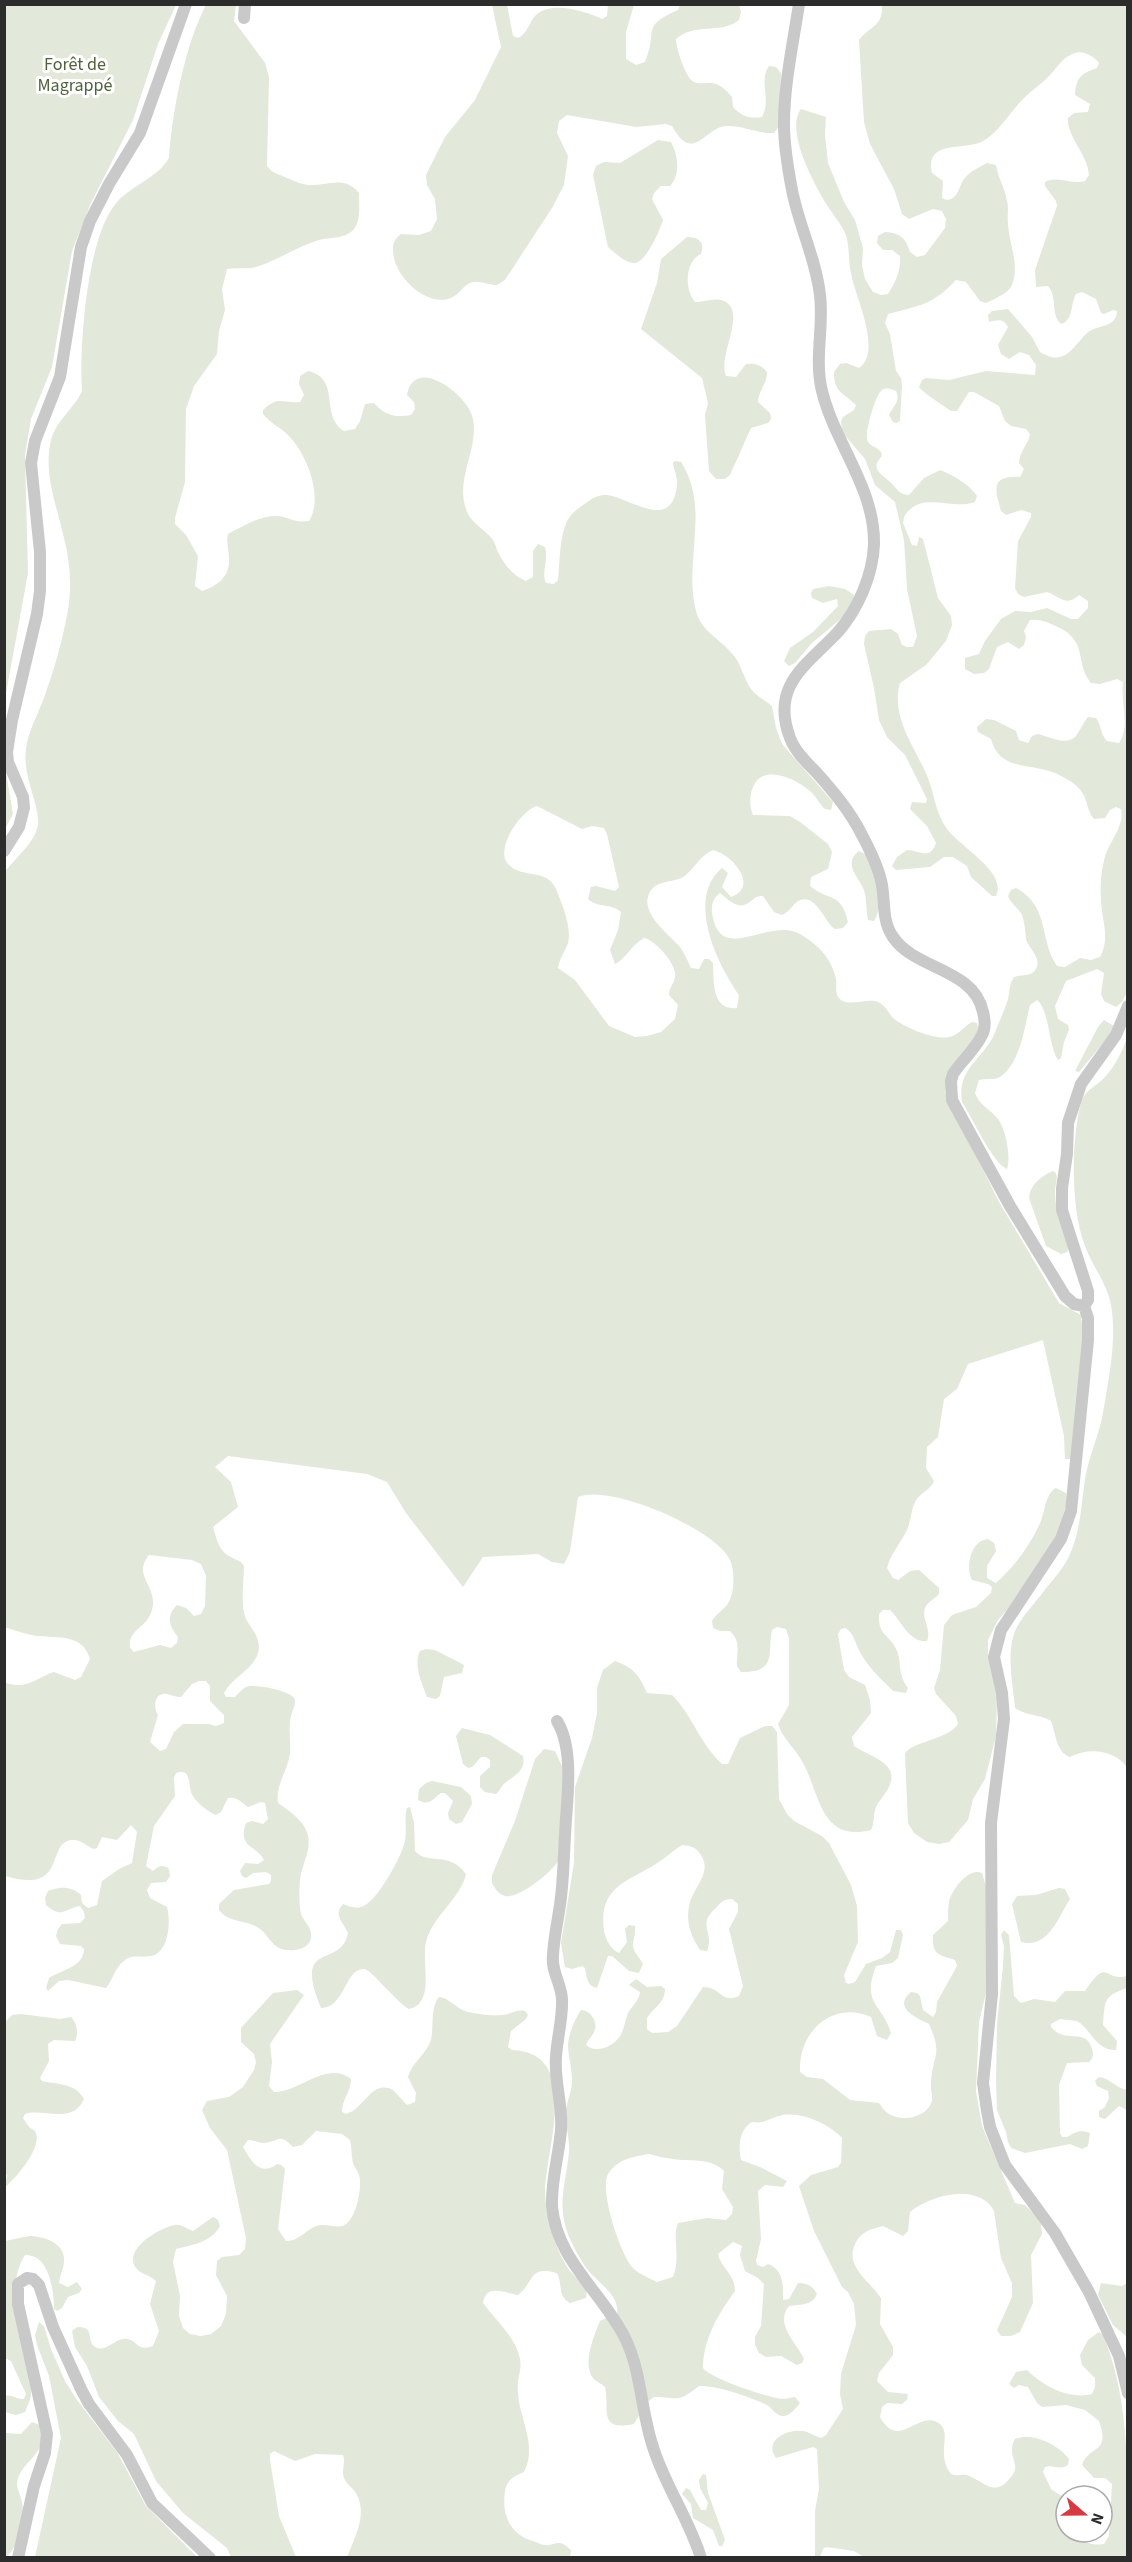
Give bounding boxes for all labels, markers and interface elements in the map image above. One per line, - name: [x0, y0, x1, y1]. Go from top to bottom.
- park label: Forêt de Magrappé: [37, 52, 113, 98]
- north arrow: [1054, 2484, 1114, 2544]
- text: N: [1085, 2510, 1109, 2528]

